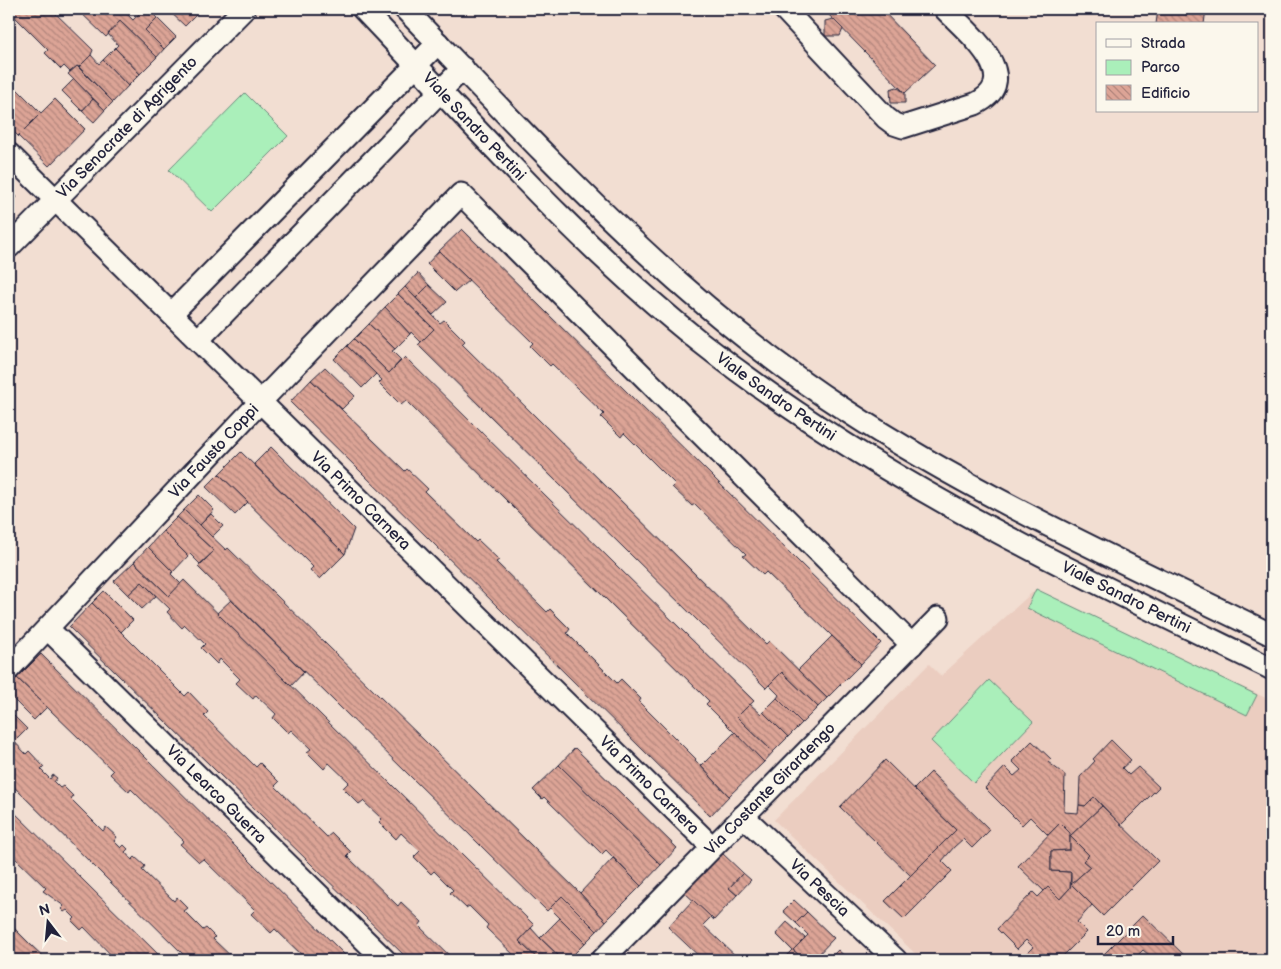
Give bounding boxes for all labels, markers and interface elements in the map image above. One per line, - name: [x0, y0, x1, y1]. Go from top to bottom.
- legend: [1096, 22, 1258, 112]
- text: Strada: [1141, 34, 1185, 53]
- street label: Via Senocrate di Agrigento: [53, 52, 201, 202]
- text: Parco: [1141, 58, 1180, 77]
- street label: Viale Sandro Pertini: [419, 69, 530, 185]
- text: Edificio: [1141, 84, 1190, 103]
- street label: Viale Sandro Pertini: [712, 348, 840, 445]
- street label: Via Fausto Coppi: [165, 400, 263, 502]
- street label: Via Primo Carnera: [307, 447, 415, 554]
- street label: Viale Sandro Pertini: [1058, 557, 1194, 637]
- street label: Via Costante Girardengo: [701, 719, 839, 859]
- street label: Via Primo Carnera: [595, 732, 703, 838]
- street label: Via Learco Guerra: [162, 741, 270, 848]
- street label: Via Pescia: [786, 855, 853, 921]
- north arrow: [22, 896, 72, 946]
- text: N: [37, 900, 52, 920]
- scale bar: [1098, 914, 1174, 946]
- text: 20 m: [1106, 922, 1140, 941]

